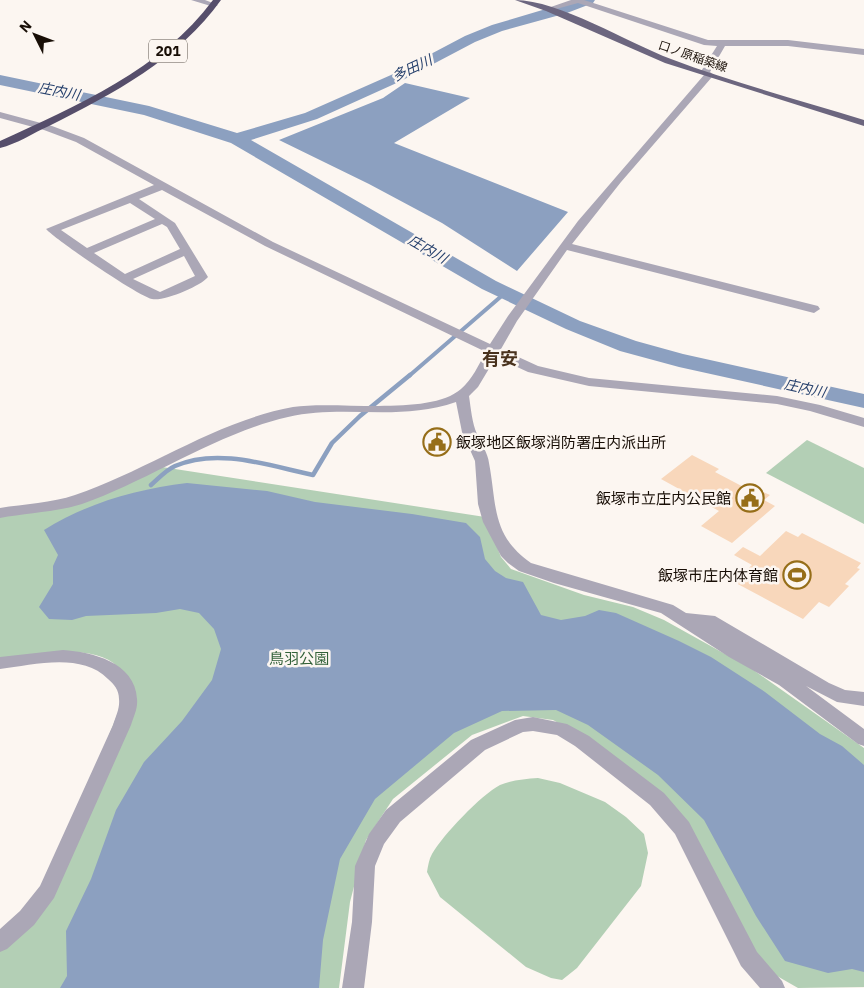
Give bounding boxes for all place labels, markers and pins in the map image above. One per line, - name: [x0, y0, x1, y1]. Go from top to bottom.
- public building icon: 飯塚地区飯塚消防署庄内派出所: [422, 427, 452, 457]
- place label: 飯塚地区飯塚消防署庄内派出所: [456, 433, 666, 452]
- public building icon: 飯塚市立庄内公民館: [735, 483, 765, 513]
- place label: 飯塚市立庄内公民館: [596, 489, 731, 508]
- sports icon: 飯塚市庄内体育館: [782, 560, 812, 590]
- place label: 飯塚市庄内体育館: [658, 566, 778, 585]

